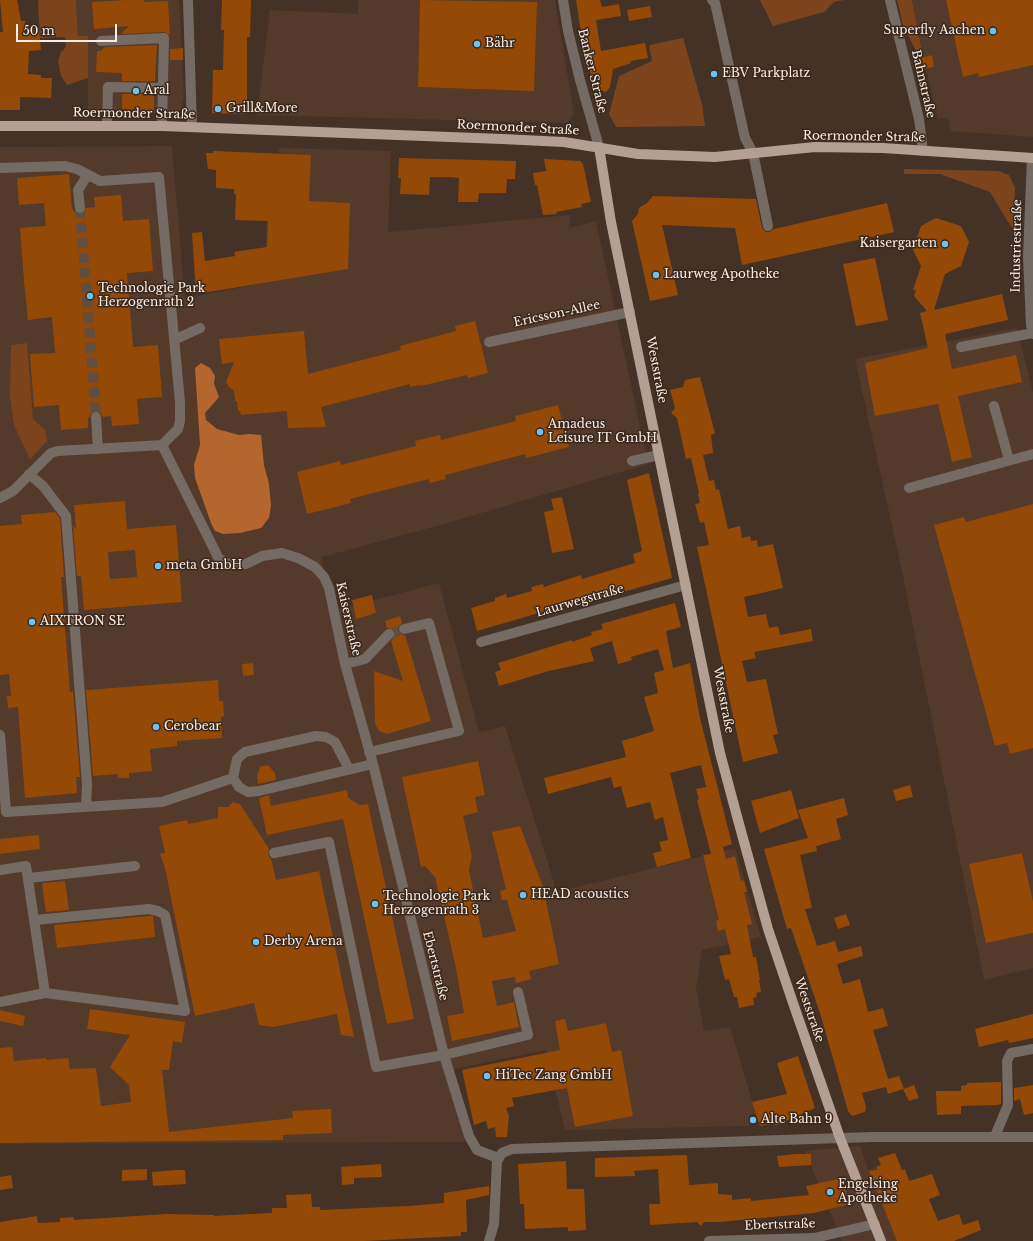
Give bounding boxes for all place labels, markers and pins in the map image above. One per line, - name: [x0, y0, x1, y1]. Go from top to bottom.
- place label: Superfly Aachen: [884, 24, 985, 38]
- marker: Superfly Aachen: [988, 26, 998, 36]
- place label: Bähr: [485, 37, 515, 51]
- marker: Bähr: [472, 39, 482, 49]
- place label: EBV Parkplatz: [722, 67, 810, 81]
- marker: EBV Parkplatz: [709, 69, 719, 79]
- place label: Aral: [144, 84, 170, 98]
- marker: Aral: [131, 86, 141, 96]
- place label: Grill&More: [226, 102, 298, 116]
- marker: Grill&More: [213, 104, 223, 114]
- place label: Kaisergarten: [860, 237, 937, 251]
- marker: Kaisergarten: [940, 239, 950, 249]
- place label: Laurweg Apotheke: [664, 268, 779, 282]
- marker: Laurweg Apotheke: [651, 270, 661, 280]
- place label: Technologie Park Herzogenrath 2: [98, 282, 205, 310]
- marker: Technologie Park Herzogenrath 2: [85, 291, 95, 301]
- place label: Amadeus Leisure IT GmbH: [548, 418, 657, 446]
- marker: Amadeus Leisure IT GmbH: [535, 427, 545, 437]
- place label: meta GmbH: [166, 559, 242, 573]
- marker: meta GmbH: [153, 561, 163, 571]
- place label: AIXTRON SE: [40, 615, 125, 629]
- marker: AIXTRON SE: [27, 617, 37, 627]
- place label: Cerobear: [164, 720, 221, 734]
- marker: Cerobear: [151, 722, 161, 732]
- place label: HEAD acoustics: [531, 888, 629, 902]
- place label: Technologie Park Herzogenrath 3: [383, 890, 490, 918]
- marker: HEAD acoustics: [518, 890, 528, 900]
- marker: Technologie Park Herzogenrath 3: [370, 899, 380, 909]
- place label: Derby Arena: [264, 935, 343, 949]
- marker: Derby Arena: [251, 937, 261, 947]
- place label: HiTec Zang GmbH: [495, 1069, 612, 1083]
- marker: HiTec Zang GmbH: [482, 1071, 492, 1081]
- place label: Alte Bahn 9: [761, 1113, 833, 1127]
- marker: Alte Bahn 9: [748, 1115, 758, 1125]
- place label: Engelsing Apotheke: [838, 1178, 898, 1206]
- marker: Engelsing Apotheke: [825, 1187, 835, 1197]

